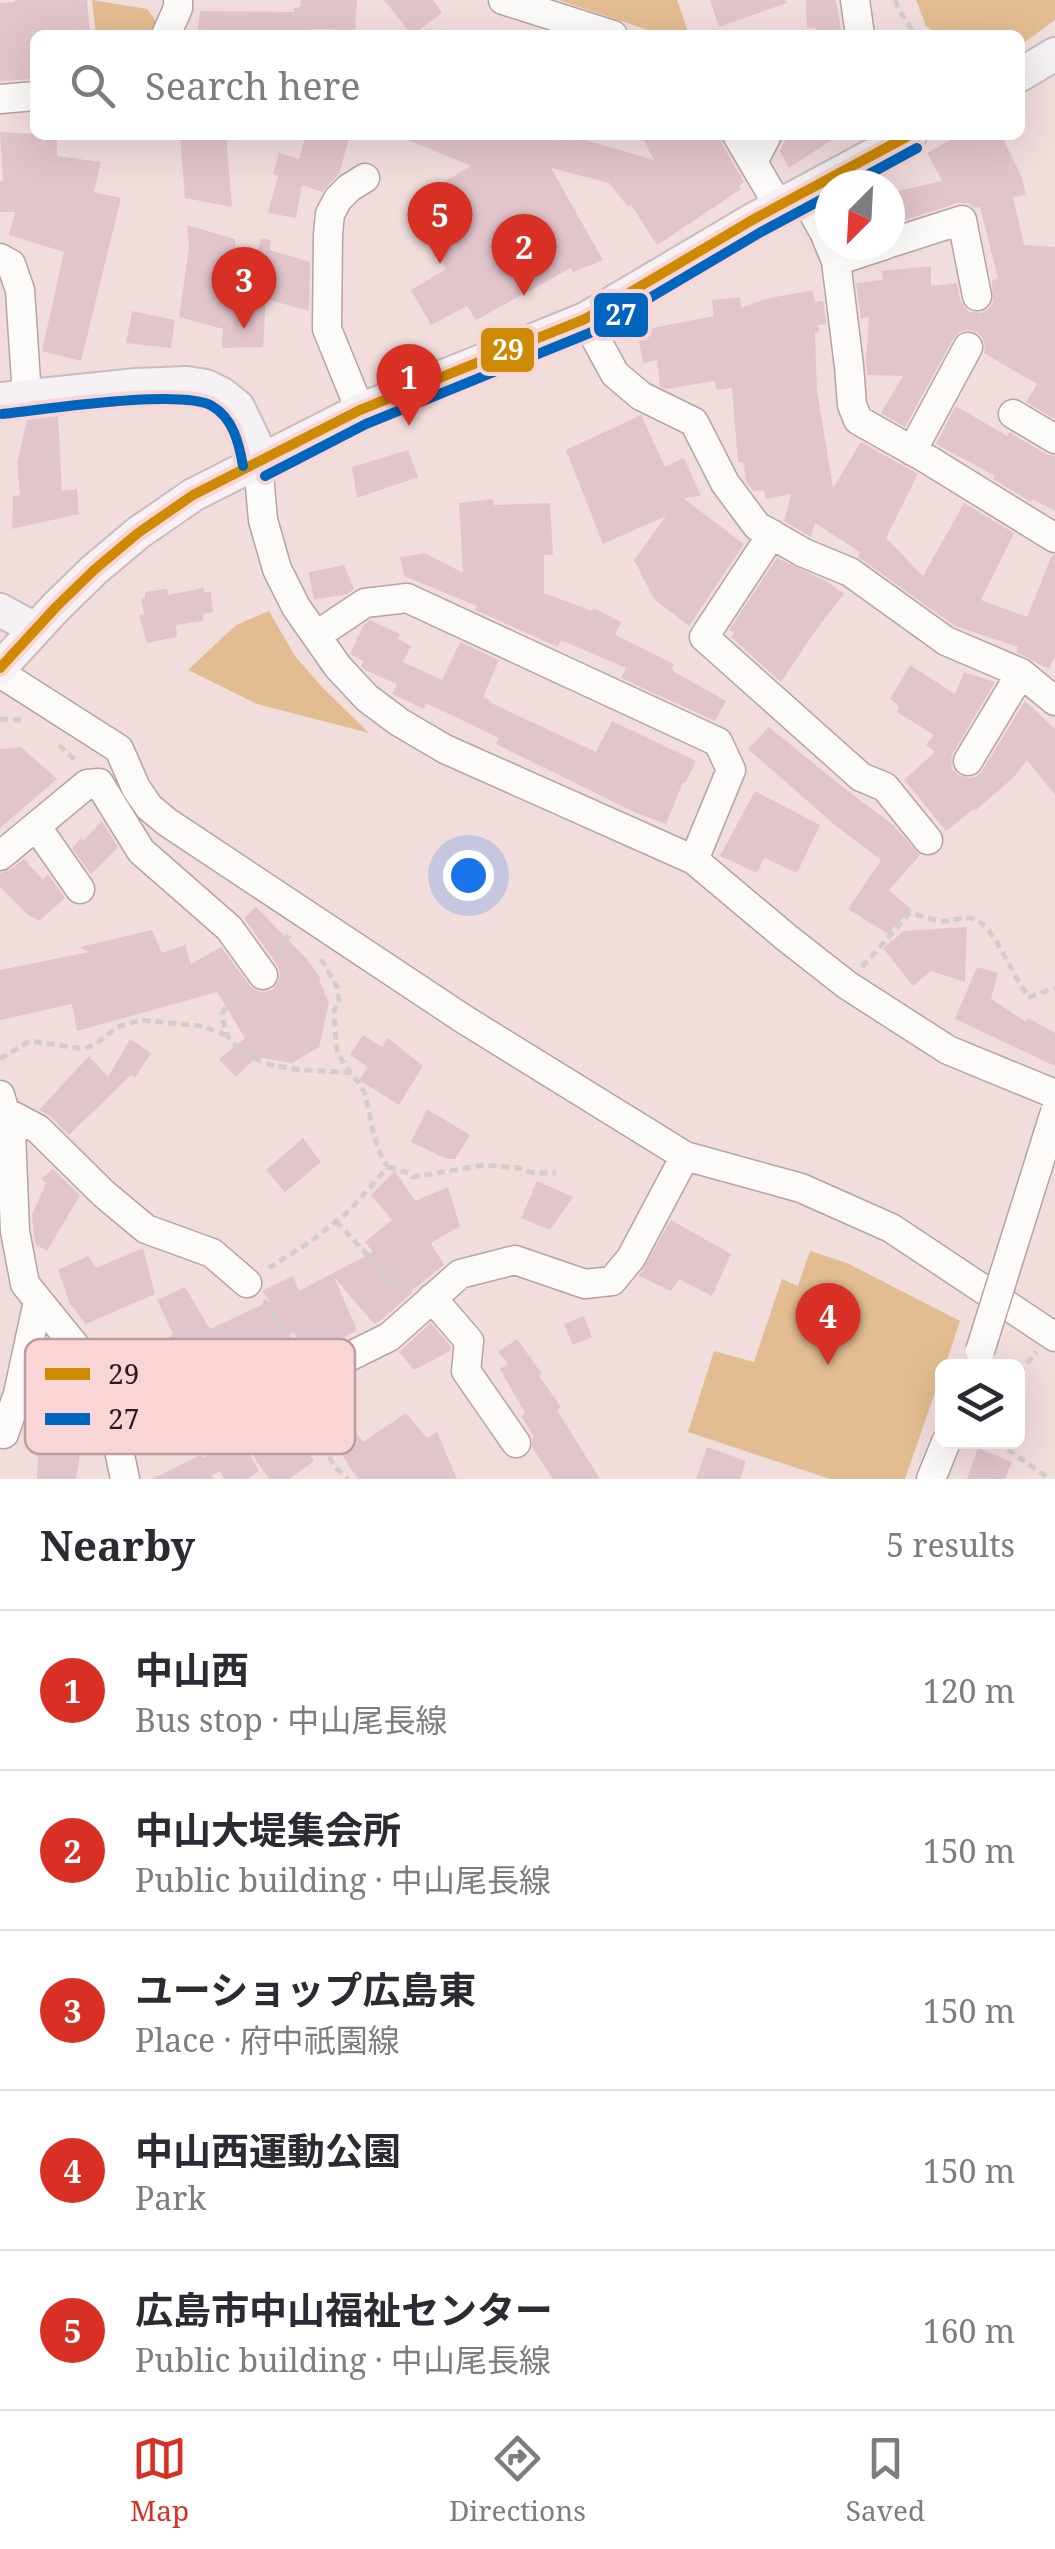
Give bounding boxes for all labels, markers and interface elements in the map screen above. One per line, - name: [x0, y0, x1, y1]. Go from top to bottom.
- search box: [30, 30, 1025, 140]
- icon: search: [65, 58, 120, 113]
- text: Search here: [145, 59, 361, 111]
- north arrow: [815, 170, 905, 260]
- pin: 5: [408, 182, 472, 264]
- pin: 2: [492, 214, 556, 296]
- pin: 3: [212, 246, 276, 329]
- line badge: 27: [592, 291, 650, 339]
- text: 27: [605, 295, 637, 333]
- line badge: 29: [479, 326, 536, 374]
- text: 29: [492, 330, 524, 368]
- pin: 1: [376, 344, 442, 426]
- your location: [443, 850, 494, 901]
- pin: 4: [796, 1282, 860, 1365]
- legend: [25, 1339, 355, 1454]
- text: 29: [108, 1354, 139, 1392]
- map controls: [935, 1359, 1025, 1449]
- button: layers: [935, 1359, 1025, 1449]
- text: 27: [108, 1399, 139, 1437]
- text: Nearby: [40, 1516, 195, 1573]
- text: 5 results: [886, 1523, 1015, 1566]
- text: 中山西: [135, 1643, 249, 1695]
- text: 1: [63, 1669, 82, 1712]
- text: 120 m: [923, 1669, 1015, 1712]
- text: Bus stop · 中山尾長線: [135, 1698, 447, 1741]
- text: 中山大堤集会所: [135, 1803, 401, 1855]
- text: 2: [63, 1829, 82, 1872]
- text: 150 m: [923, 1829, 1015, 1872]
- text: Public building · 中山尾長線: [135, 1858, 551, 1901]
- text: ユーショップ広島東: [135, 1963, 476, 2015]
- text: 3: [63, 1989, 82, 2032]
- text: 150 m: [923, 1989, 1015, 2032]
- text: Place · 府中祇園線: [135, 2018, 400, 2061]
- text: 中山西運動公園: [135, 2124, 401, 2176]
- text: 4: [63, 2149, 82, 2192]
- text: 150 m: [923, 2149, 1015, 2192]
- text: Park: [135, 2176, 206, 2219]
- text: 広島市中山福祉センター: [135, 2283, 553, 2335]
- text: 5: [63, 2309, 82, 2352]
- text: 160 m: [923, 2309, 1015, 2352]
- text: Public building · 中山尾長線: [135, 2338, 551, 2381]
- tab: Map: [130, 2431, 189, 2529]
- tab: Directions: [449, 2431, 586, 2529]
- tab: Saved: [846, 2431, 925, 2529]

